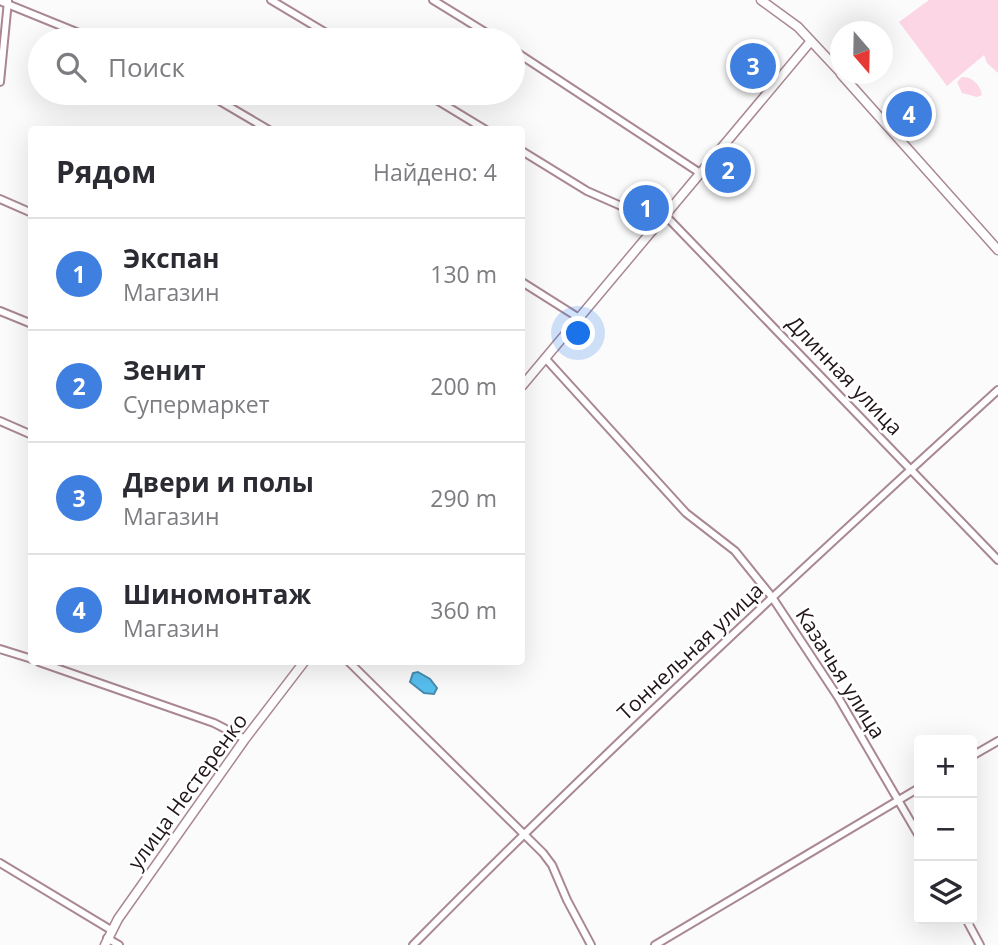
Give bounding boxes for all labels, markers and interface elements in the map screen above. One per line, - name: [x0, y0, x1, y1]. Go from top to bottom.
- north arrow: [830, 21, 893, 84]
- search box: [28, 28, 525, 105]
- pin: 3: [730, 40, 776, 92]
- icon: search: [52, 48, 90, 86]
- text: Поиск: [108, 49, 185, 85]
- pin: 4: [886, 88, 932, 140]
- pin: 2: [705, 144, 751, 196]
- text: Рядом: [56, 151, 156, 192]
- text: Найдено: 4: [373, 156, 497, 188]
- pin: 1: [623, 182, 669, 234]
- text: Экспан: [123, 240, 220, 276]
- text: 1: [72, 258, 86, 290]
- text: 130 m: [430, 258, 497, 290]
- text: Магазин: [123, 276, 219, 308]
- street label: Длинная улица: [781, 309, 909, 441]
- your location: [561, 316, 595, 350]
- text: Зенит: [123, 352, 206, 388]
- text: 2: [72, 370, 86, 402]
- text: 200 m: [430, 370, 497, 402]
- text: Супермаркет: [123, 388, 270, 420]
- text: Двери и полы: [123, 464, 314, 500]
- text: 3: [72, 482, 86, 514]
- text: 290 m: [430, 482, 497, 514]
- text: Магазин: [123, 500, 219, 532]
- text: Шиномонтаж: [123, 576, 311, 612]
- street label: Тоннельная улица: [611, 576, 769, 726]
- text: 4: [72, 594, 86, 626]
- text: 360 m: [430, 594, 497, 626]
- street label: Казачья улица: [790, 602, 892, 744]
- text: Магазин: [123, 612, 219, 644]
- street label: улица Нестеренко: [121, 707, 253, 875]
- map controls: [914, 735, 977, 924]
- button: +: [914, 735, 977, 798]
- button: −: [914, 798, 977, 861]
- button: layers: [914, 861, 977, 924]

